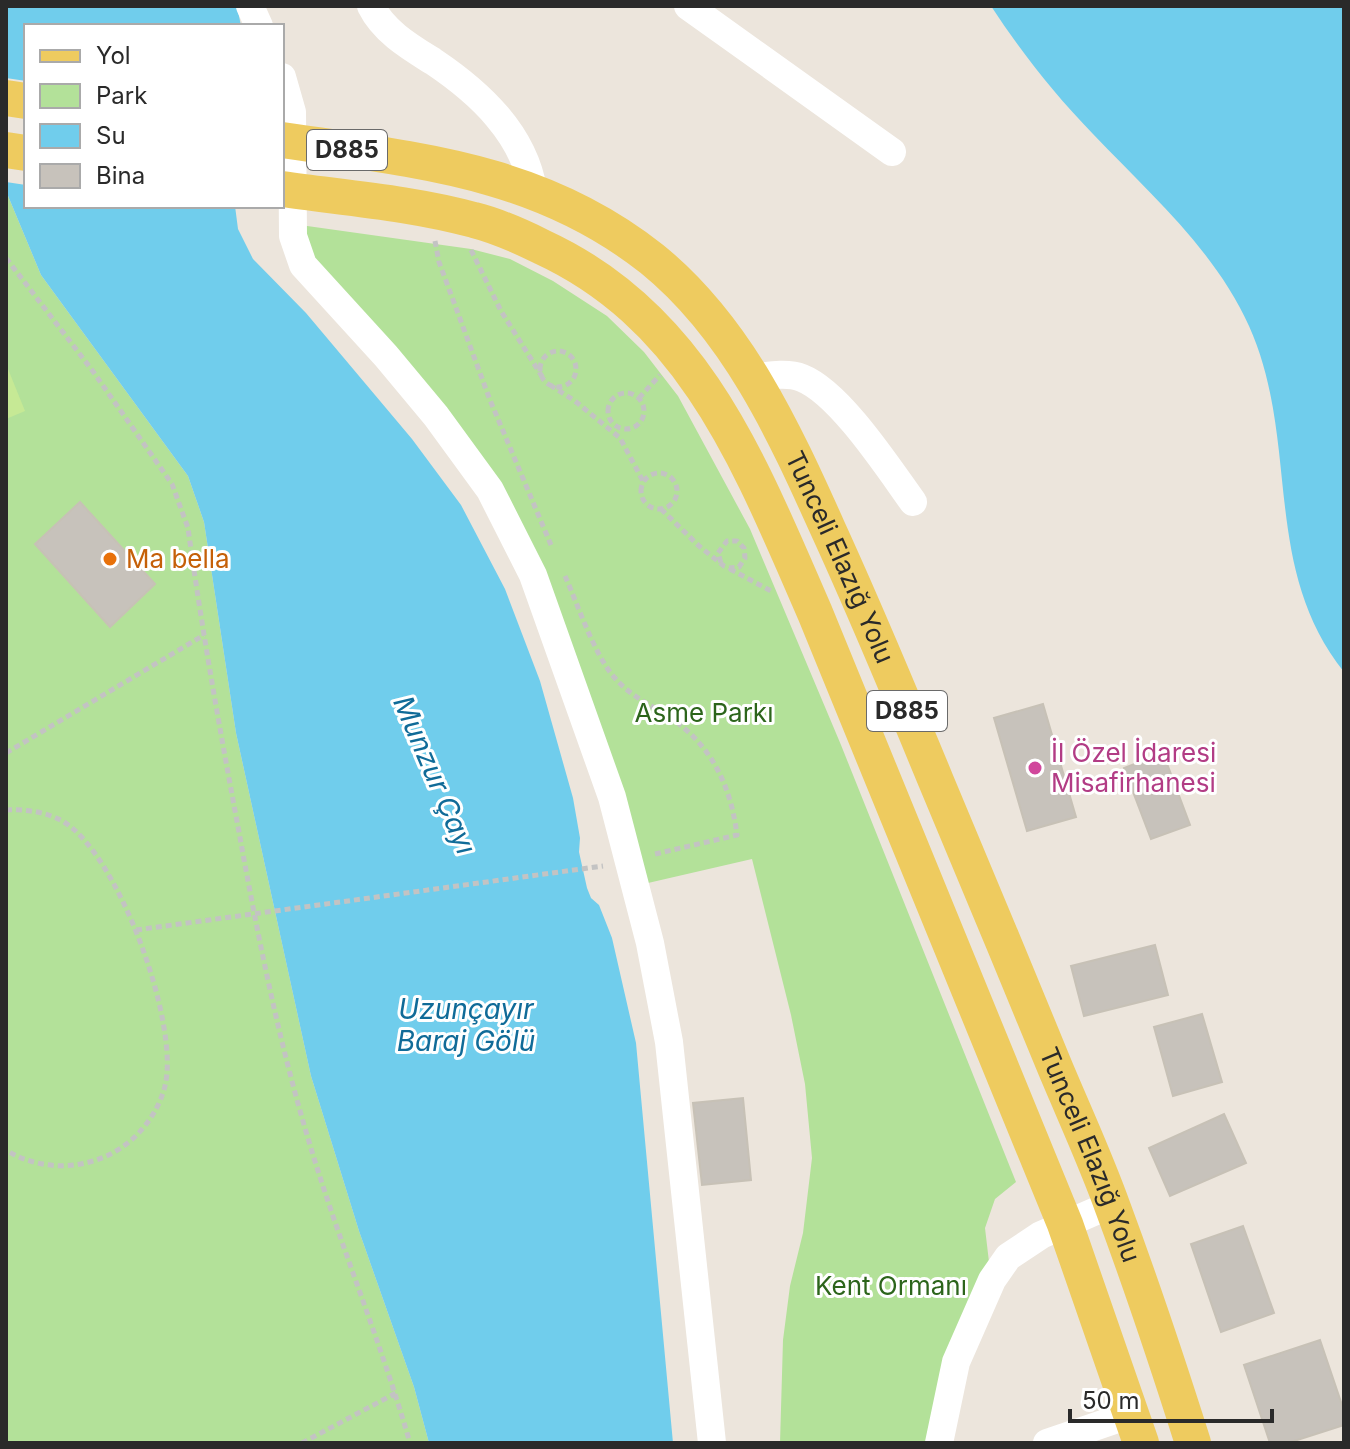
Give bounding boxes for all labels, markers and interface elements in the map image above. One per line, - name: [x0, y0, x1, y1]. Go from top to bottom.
- legend: [24, 24, 284, 208]
- text: Yol: [96, 41, 131, 70]
- text: Park: [96, 81, 147, 110]
- text: Su: [96, 121, 126, 150]
- road number: D885: [307, 130, 387, 170]
- text: Bina: [96, 161, 145, 190]
- street label: Tunceli Elazığ Yolu: [779, 446, 901, 668]
- place label: Ma bella: [126, 543, 230, 574]
- marker: Ma bella: [101, 550, 119, 568]
- water label: Munzur Çayı: [386, 691, 484, 859]
- road number: D885: [867, 691, 947, 731]
- park label: Asme Parkı: [635, 697, 773, 728]
- place label: İl Özel İdaresi Misafirhanesi: [1051, 737, 1216, 798]
- marker: İl Özel İdaresi Misafirhanesi: [1026, 759, 1044, 777]
- water label: Uzunçayır Baraj Gölü: [397, 992, 535, 1058]
- street label: Tunceli Elazığ Yolu: [1033, 1043, 1147, 1266]
- park label: Kent Ormanı: [815, 1270, 967, 1301]
- scale bar: [1070, 1373, 1272, 1423]
- text: 50 m: [1082, 1386, 1140, 1415]

